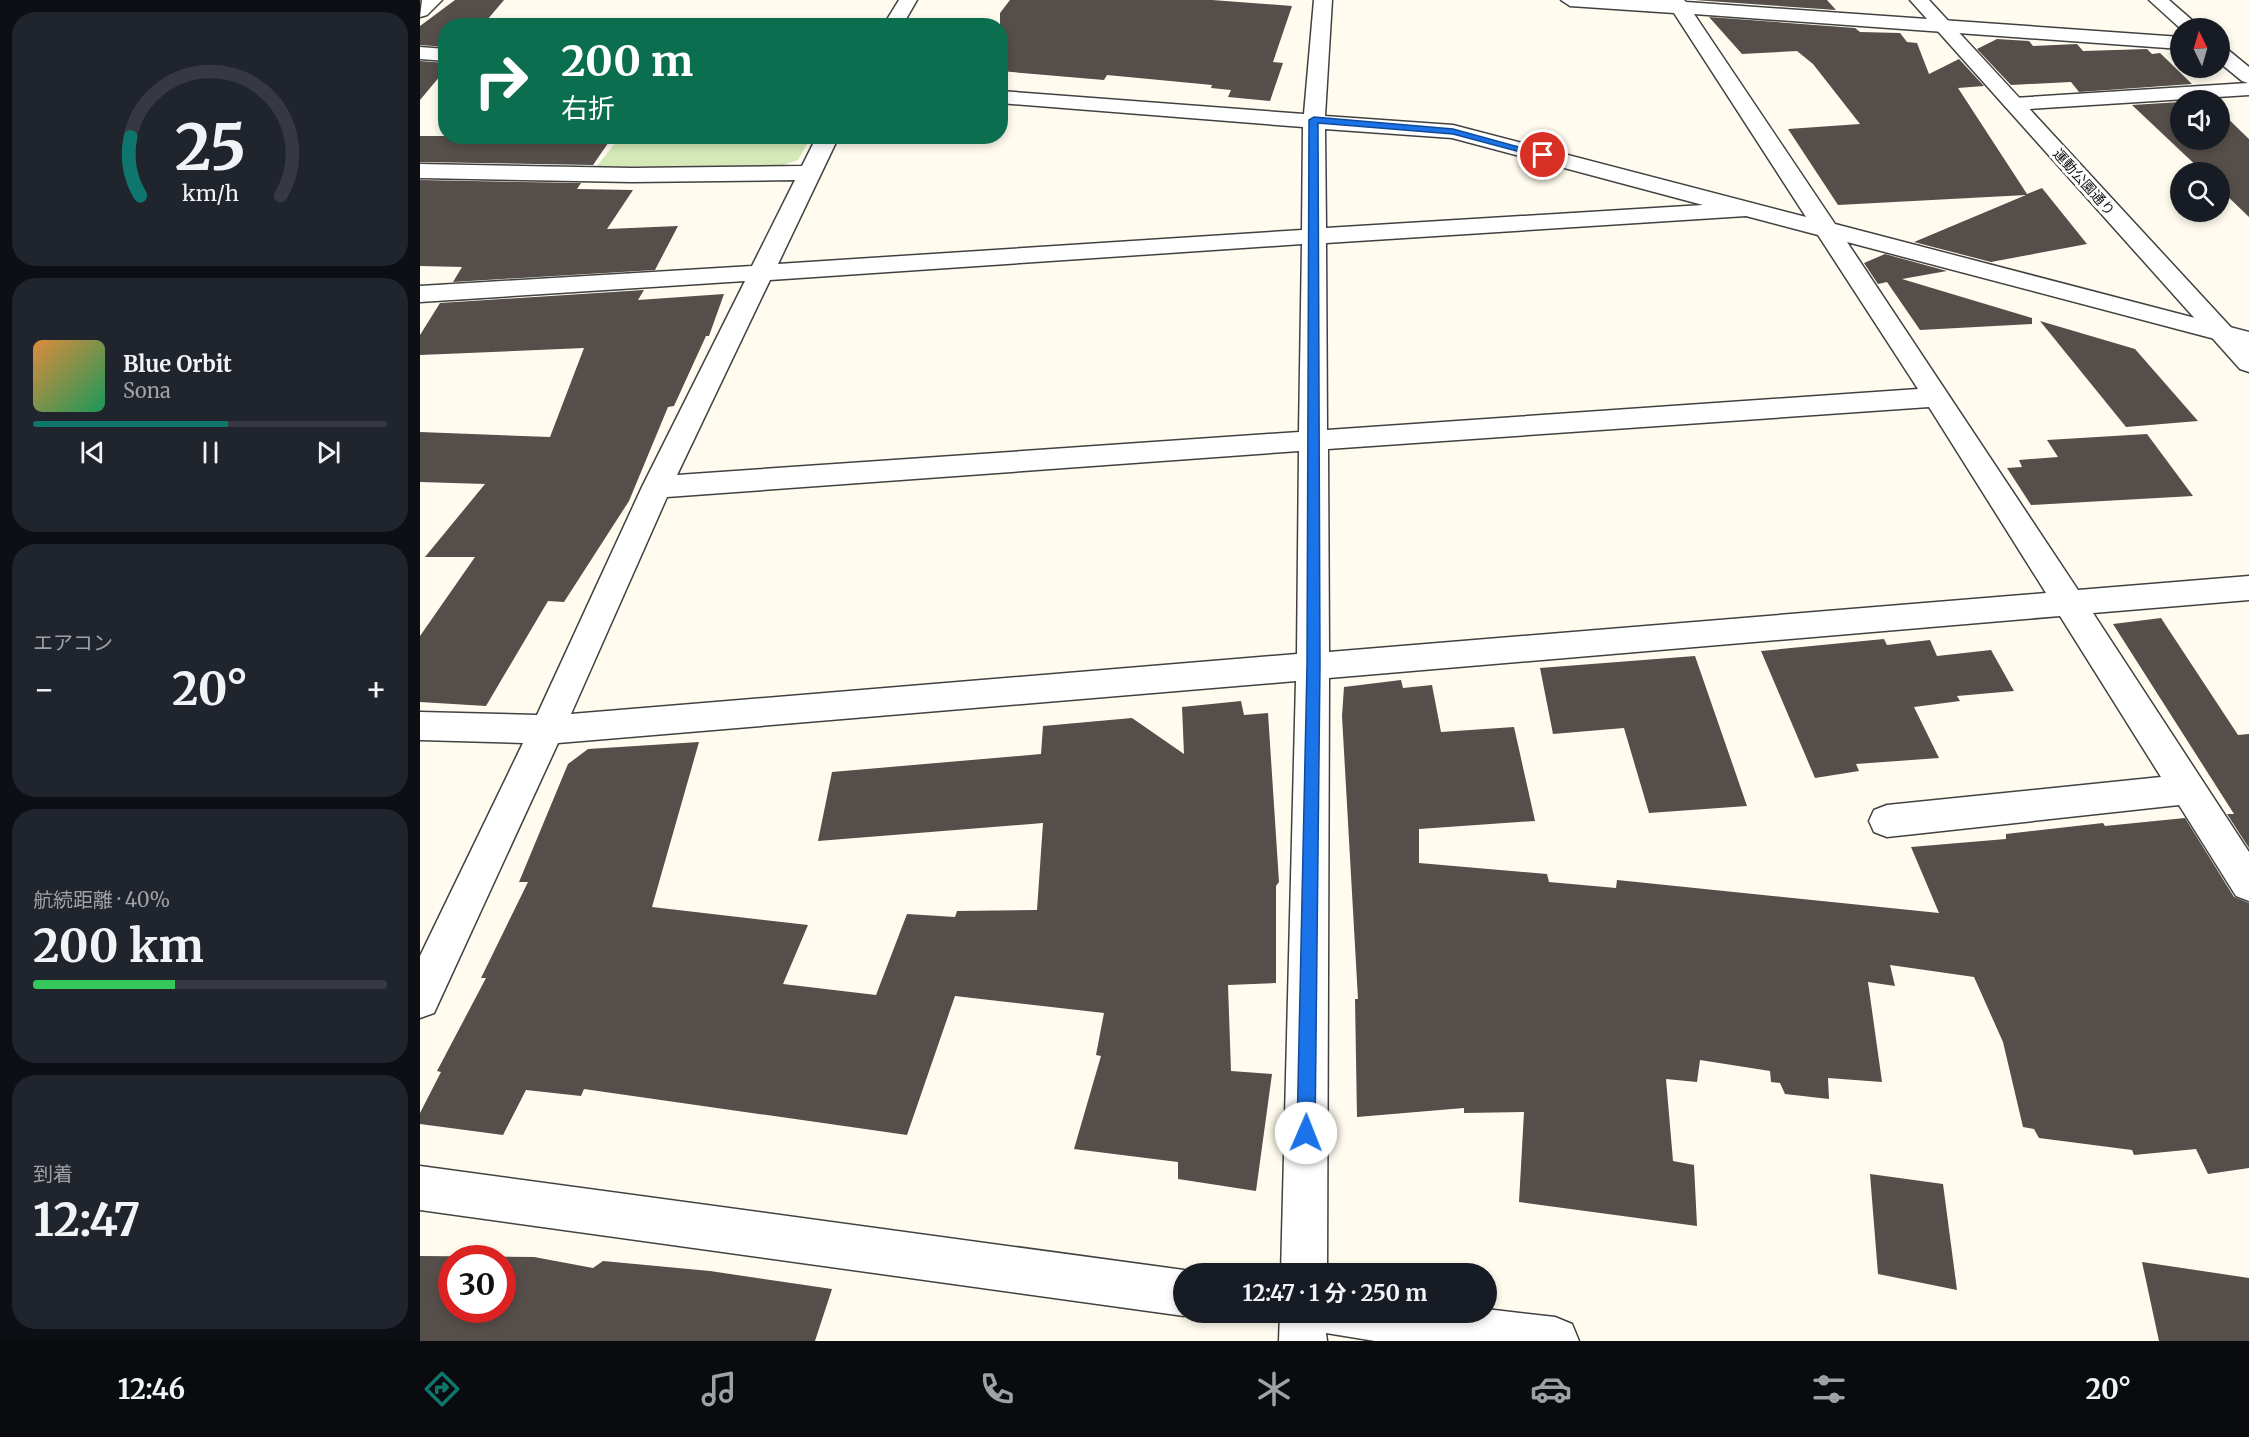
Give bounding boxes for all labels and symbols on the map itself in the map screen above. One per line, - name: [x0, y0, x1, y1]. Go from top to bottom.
- north arrow: [2170, 18, 2230, 78]
- pin: [1517, 129, 1568, 180]
- street label: 運動公園通り: [2049, 145, 2119, 219]
- position arrow: [1274, 1101, 1338, 1165]
- speed limit sign: 30: [438, 1245, 516, 1323]

